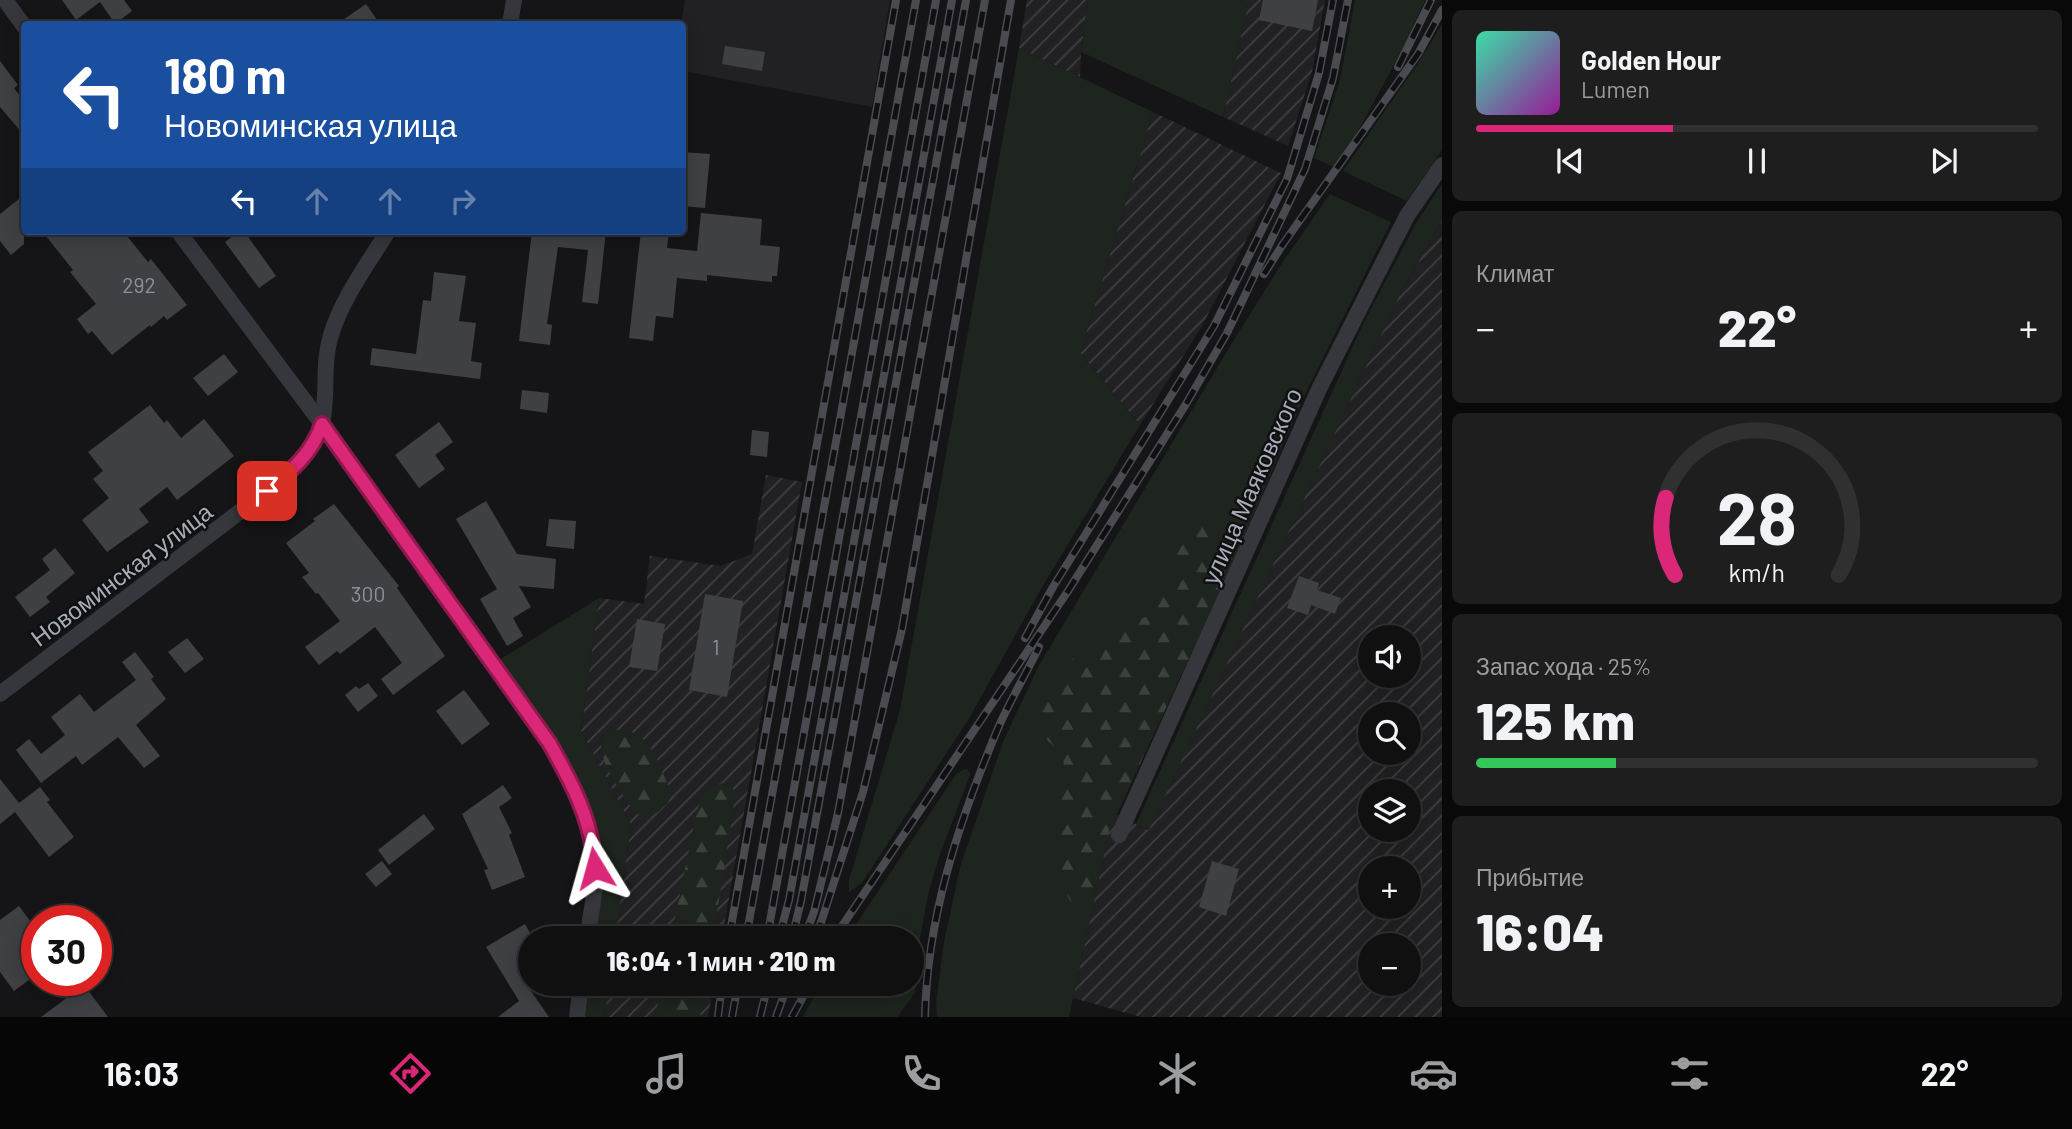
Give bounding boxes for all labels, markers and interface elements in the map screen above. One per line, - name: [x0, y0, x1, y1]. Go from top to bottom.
- text: Golden Hour: [1581, 44, 1721, 75]
- text: 180 m: [164, 45, 287, 104]
- icon: left: [49, 49, 140, 140]
- text: Lumen: [1581, 75, 1650, 103]
- text: Новоминская улица: [164, 105, 457, 143]
- icon: previous: [1551, 142, 1589, 180]
- icon: pause: [1738, 142, 1776, 180]
- icon: next: [1925, 142, 1963, 180]
- icon: left: [225, 182, 263, 220]
- icon: ahead: [298, 182, 336, 220]
- icon: ahead: [371, 182, 409, 220]
- icon: right: [444, 182, 482, 220]
- text: Климат: [1476, 259, 1554, 287]
- house number: 292: [122, 272, 156, 297]
- text: 22°: [1718, 295, 1796, 357]
- text: −: [1476, 304, 1495, 350]
- text: +: [2019, 304, 2038, 350]
- street label: улица Маяковского: [1195, 383, 1307, 589]
- pin: [237, 461, 297, 521]
- icon: arrive: [248, 472, 286, 510]
- text: 28: [1717, 472, 1797, 560]
- street label: Новоминская улица: [24, 496, 218, 652]
- text: km/h: [1729, 556, 1785, 586]
- house number: 300: [351, 581, 385, 606]
- map controls: [1358, 625, 1421, 996]
- button: sound: [1358, 625, 1421, 688]
- house number: 1: [712, 634, 720, 659]
- text: Запас хода · 25%: [1476, 652, 1651, 680]
- text: 125 km: [1476, 688, 1635, 750]
- button: search: [1358, 702, 1421, 765]
- button: layers: [1358, 779, 1421, 842]
- position arrow: [558, 831, 632, 905]
- button: +: [1358, 856, 1421, 919]
- text: Прибытие: [1476, 863, 1584, 891]
- text: 16:04: [1476, 899, 1604, 961]
- speed limit sign: 30: [21, 905, 112, 996]
- button: −: [1358, 933, 1421, 996]
- text: 16:04 · 1 мин · 210 m: [607, 945, 835, 976]
- icon: directions: [386, 1049, 435, 1098]
- icon: music: [642, 1049, 691, 1098]
- icon: phone: [897, 1049, 946, 1098]
- icon: climate: [1153, 1049, 1202, 1098]
- icon: car: [1409, 1049, 1458, 1098]
- icon: filters: [1665, 1049, 1714, 1098]
- text: 16:03: [103, 1054, 179, 1092]
- text: 22°: [1921, 1054, 1969, 1092]

